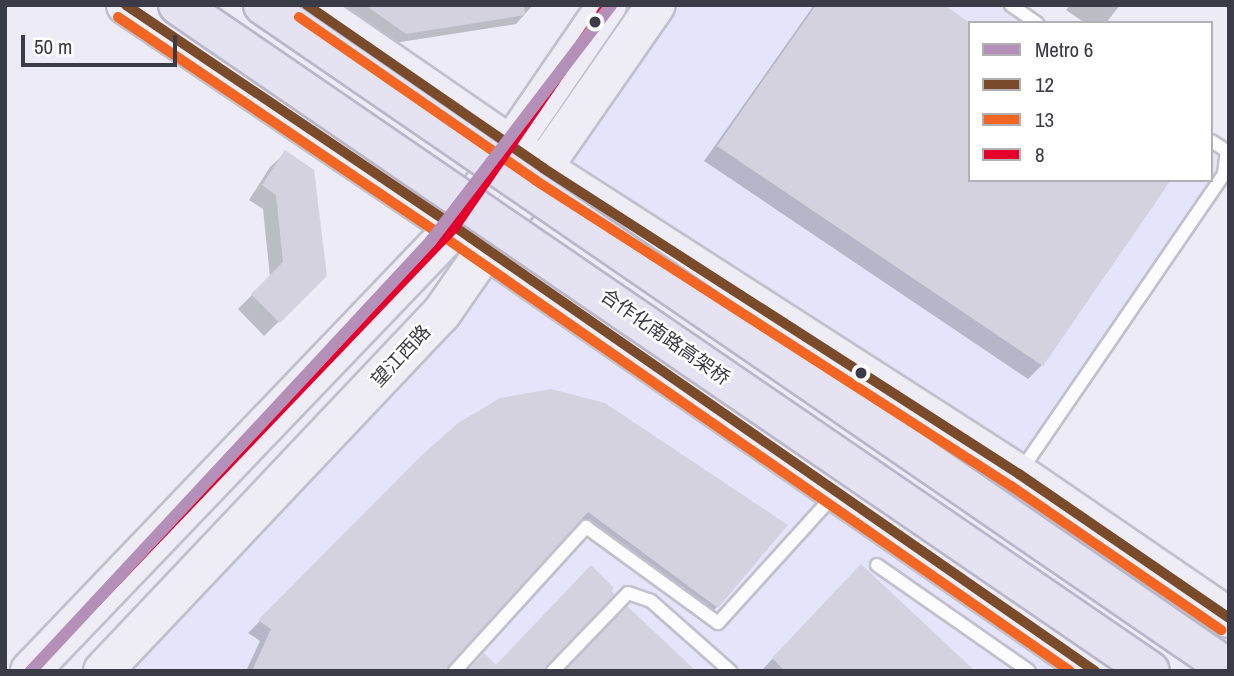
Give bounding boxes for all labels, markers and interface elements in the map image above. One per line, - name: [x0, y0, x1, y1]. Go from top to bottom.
- unlabelled marker: [588, 15, 602, 29]
- scale bar: [24, 21, 180, 65]
- legend: [968, 21, 1213, 182]
- text: 50 m: [34, 32, 72, 61]
- text: Metro 6: [1035, 35, 1093, 64]
- text: 12: [1035, 70, 1054, 99]
- text: 13: [1035, 105, 1054, 134]
- text: 8: [1035, 140, 1045, 169]
- street label: 合作化南路高架桥: [596, 284, 734, 390]
- street label: 望江西路: [367, 320, 435, 392]
- unlabelled marker: [854, 366, 868, 380]

